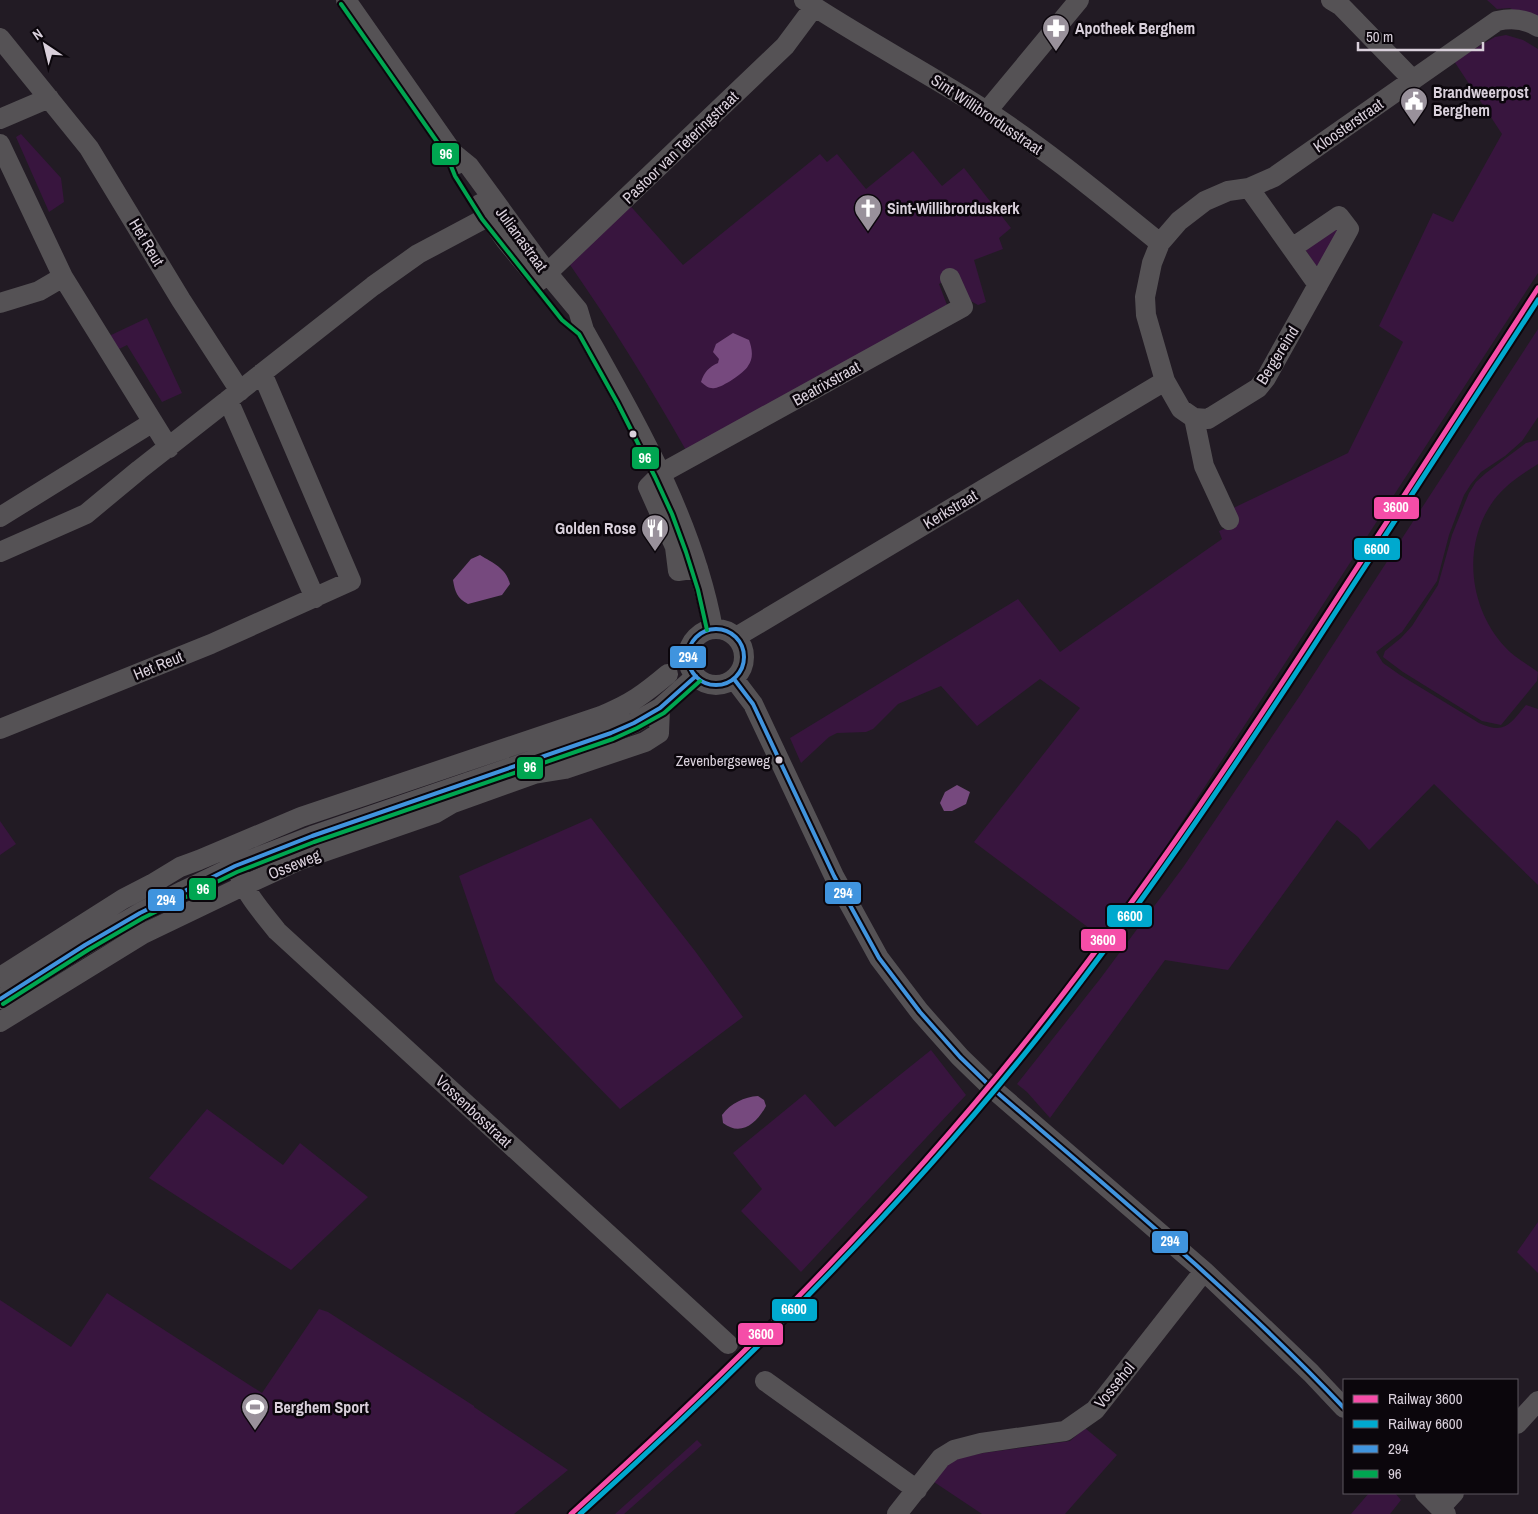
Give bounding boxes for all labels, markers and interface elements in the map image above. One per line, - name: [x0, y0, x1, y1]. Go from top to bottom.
- pharmacy icon: Apotheek Berghem: [1041, 13, 1071, 52]
- place label: Apotheek Berghem: [1075, 17, 1195, 39]
- north arrow: [20, 20, 70, 70]
- scale bar: [1358, 20, 1483, 52]
- text: N: [29, 25, 46, 44]
- text: 50 m: [1366, 26, 1393, 47]
- street label: Sint Willibrordusstraat: [927, 69, 1047, 160]
- place label: Brandweerpost Berghem: [1433, 81, 1529, 121]
- street label: Pastoor van Teteringstraat: [617, 85, 743, 208]
- public building icon: Brandweerpost Berghem: [1399, 86, 1429, 125]
- street label: Kloosterstraat: [1309, 93, 1388, 157]
- line badge: 96: [431, 142, 460, 166]
- text: 96: [440, 145, 452, 163]
- church icon: Sint-Willibrorduskerk: [853, 193, 883, 232]
- place label: Sint-Willibrorduskerk: [887, 197, 1020, 219]
- street label: Julianastraat: [491, 202, 553, 276]
- street label: Het Reut: [124, 214, 170, 270]
- street label: Bergereind: [1250, 322, 1304, 388]
- street label: Beatrixstraat: [788, 355, 864, 411]
- unlabelled marker: [628, 429, 638, 439]
- line badge: 96: [631, 446, 660, 470]
- text: 96: [639, 449, 651, 467]
- street label: Kerkstraat: [919, 484, 982, 534]
- line badge: 3600: [1373, 496, 1420, 520]
- text: 3600: [1383, 498, 1409, 516]
- restaurant icon: Golden Rose: [640, 513, 670, 552]
- place label: Golden Rose: [555, 517, 636, 539]
- line badge: 6600: [1353, 537, 1401, 561]
- text: 6600: [1364, 540, 1390, 558]
- street label: Het Reut: [130, 645, 186, 685]
- line badge: 294: [669, 645, 707, 669]
- text: 294: [678, 648, 698, 666]
- place label: Zevenbergseweg: [676, 750, 770, 771]
- marker: Zevenbergseweg: [774, 755, 784, 765]
- line badge: 96: [516, 756, 544, 780]
- text: 96: [524, 758, 536, 776]
- street label: Osseweg: [265, 843, 324, 884]
- line badge: 96: [188, 877, 217, 901]
- text: 96: [197, 880, 209, 898]
- line badge: 294: [824, 881, 862, 905]
- text: 294: [833, 884, 853, 902]
- line badge: 294: [147, 888, 185, 912]
- text: 294: [156, 891, 176, 909]
- line badge: 6600: [1106, 904, 1153, 928]
- text: 6600: [1117, 907, 1143, 925]
- line badge: 3600: [1080, 928, 1127, 952]
- text: 3600: [1090, 931, 1116, 949]
- street label: Vossenbosstraat: [431, 1070, 517, 1152]
- line badge: 294: [1151, 1230, 1189, 1254]
- text: 294: [1160, 1232, 1180, 1250]
- line badge: 6600: [771, 1298, 818, 1322]
- text: 6600: [781, 1300, 807, 1318]
- line badge: 3600: [737, 1322, 784, 1346]
- text: 3600: [748, 1325, 774, 1343]
- street label: Vossehol: [1089, 1357, 1139, 1413]
- legend: [1343, 1379, 1518, 1494]
- text: Railway 3600: [1388, 1388, 1463, 1409]
- sports icon: Berghem Sport: [240, 1392, 270, 1431]
- place label: Berghem Sport: [274, 1396, 369, 1418]
- text: Railway 6600: [1388, 1413, 1463, 1434]
- text: 294: [1388, 1438, 1409, 1459]
- text: 96: [1388, 1463, 1402, 1484]

